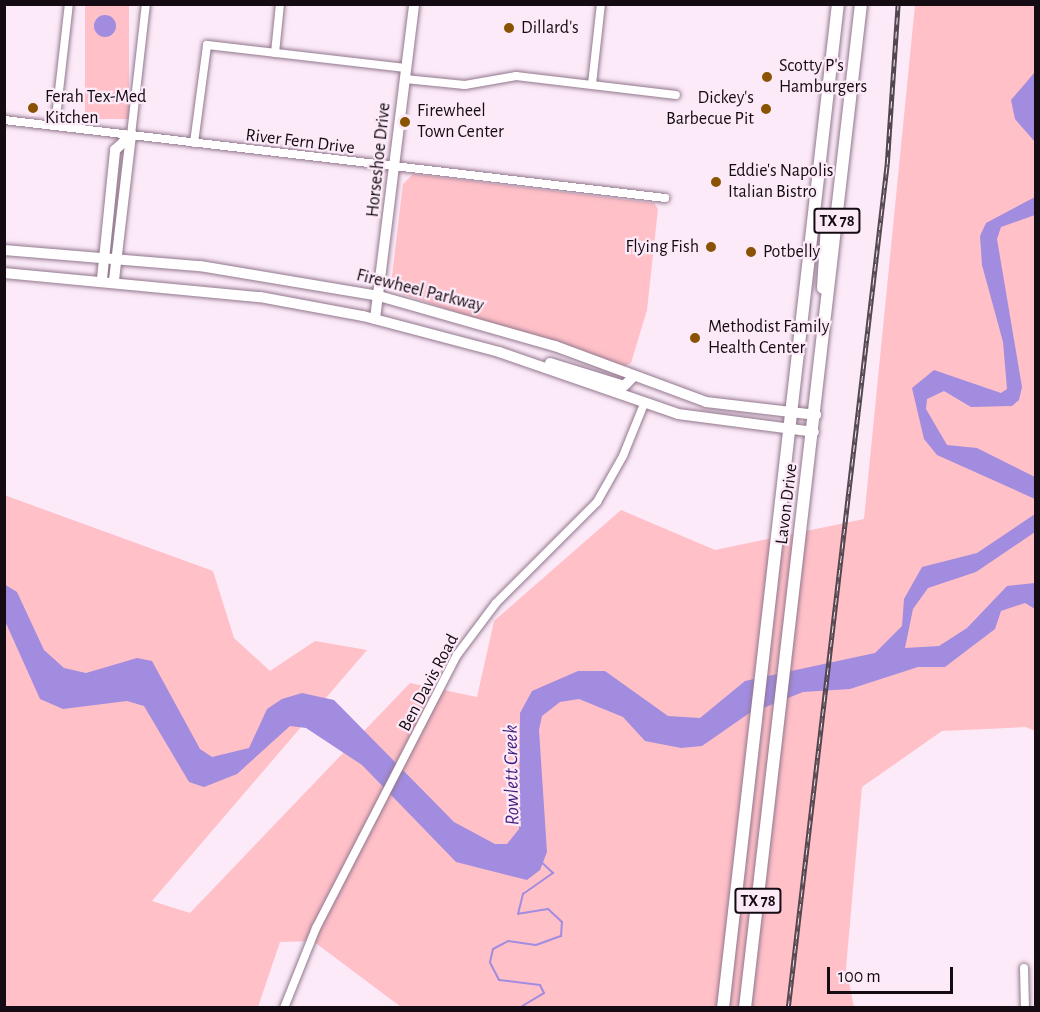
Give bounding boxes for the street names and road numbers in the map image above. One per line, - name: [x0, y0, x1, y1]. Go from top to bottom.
- street label: Horseshoe Drive: [362, 102, 396, 218]
- street label: River Fern Drive: [244, 125, 356, 159]
- road number: TX 78: [813, 208, 861, 234]
- street label: Firewheel Parkway: [354, 265, 486, 317]
- street label: Lavon Drive: [771, 462, 803, 546]
- street label: Ben Davis Road: [394, 631, 464, 735]
- road number: TX 78: [734, 888, 782, 914]

